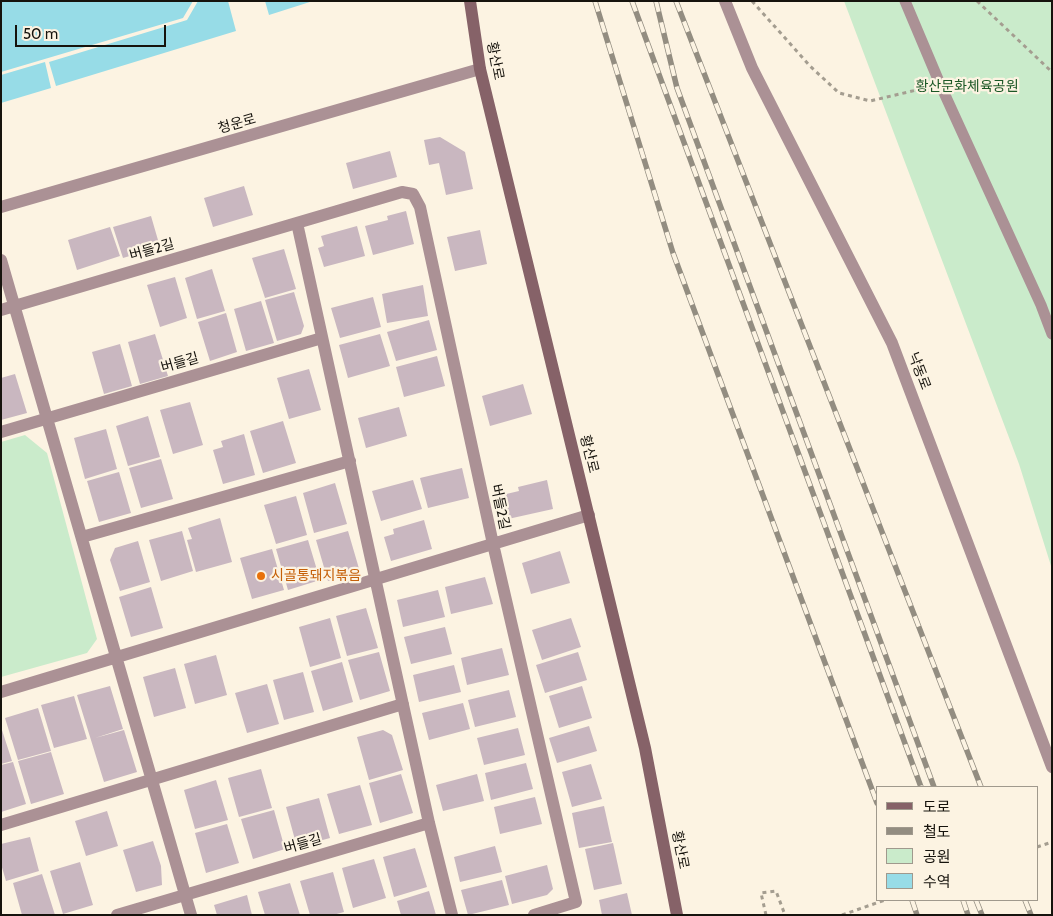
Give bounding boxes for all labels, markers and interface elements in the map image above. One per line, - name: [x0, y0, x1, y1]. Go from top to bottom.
- scale bar: [18, 15, 169, 47]
- text: 50 m: [23, 25, 58, 43]
- street label: 황산로: [483, 40, 507, 82]
- park label: 황산문화체육공원: [915, 79, 1019, 95]
- street label: 청운로: [216, 111, 258, 137]
- street label: 버들2길: [128, 236, 176, 264]
- street label: 버들길: [159, 350, 201, 376]
- street label: 낙동로: [904, 350, 934, 392]
- street label: 황산로: [576, 433, 602, 475]
- street label: 버들2길: [487, 483, 513, 531]
- place label: 시골통돼지볶음: [271, 568, 361, 584]
- marker: 시골통돼지볶음: [255, 570, 267, 582]
- legend: [876, 786, 1038, 901]
- text: 도로: [923, 798, 951, 816]
- text: 철도: [923, 823, 951, 841]
- street label: 황산로: [668, 829, 692, 871]
- street label: 버들길: [282, 831, 324, 857]
- text: 공원: [923, 848, 951, 866]
- text: 수역: [923, 873, 951, 891]

